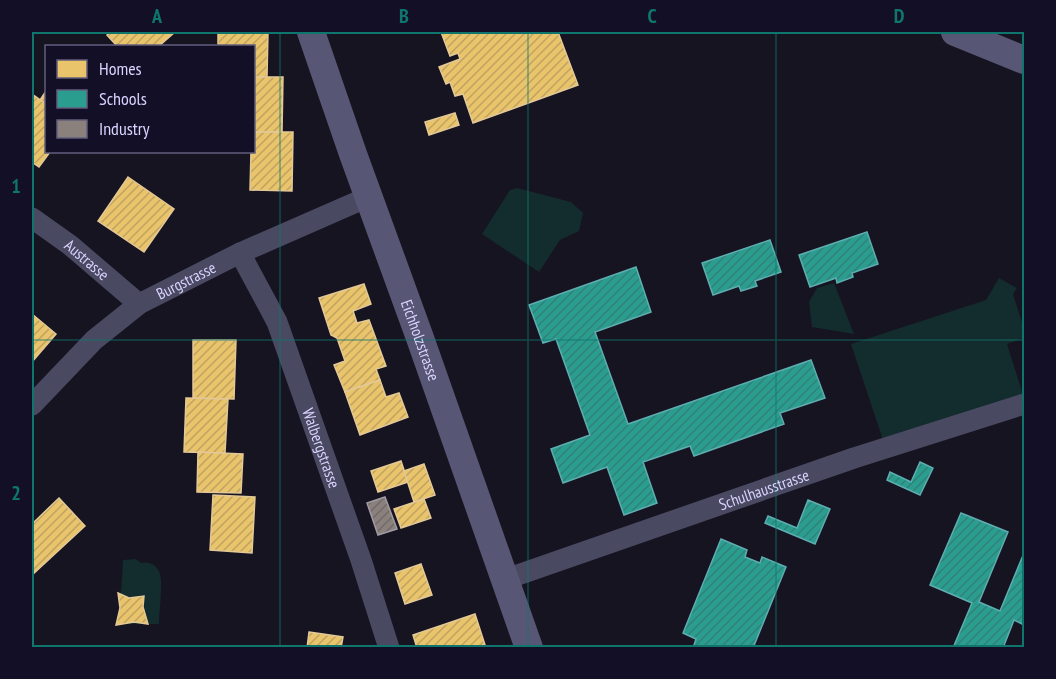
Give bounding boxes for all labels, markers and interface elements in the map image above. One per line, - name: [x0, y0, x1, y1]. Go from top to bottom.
- text: A: [151, 3, 163, 29]
- text: B: [399, 3, 409, 29]
- text: C: [647, 3, 657, 29]
- text: D: [894, 3, 905, 29]
- legend: [45, 45, 255, 153]
- text: Homes: [99, 57, 142, 80]
- text: Schools: [99, 87, 147, 110]
- text: Industry: [99, 117, 150, 140]
- text: 1: [11, 173, 21, 199]
- street label: Austrasse: [61, 235, 114, 284]
- street label: Burgstrasse: [153, 257, 219, 304]
- street label: Eichholzstrasse: [397, 297, 444, 383]
- street label: Walbergstrasse: [298, 405, 345, 491]
- street label: Schulhausstrasse: [716, 464, 812, 514]
- text: 2: [11, 480, 21, 506]

